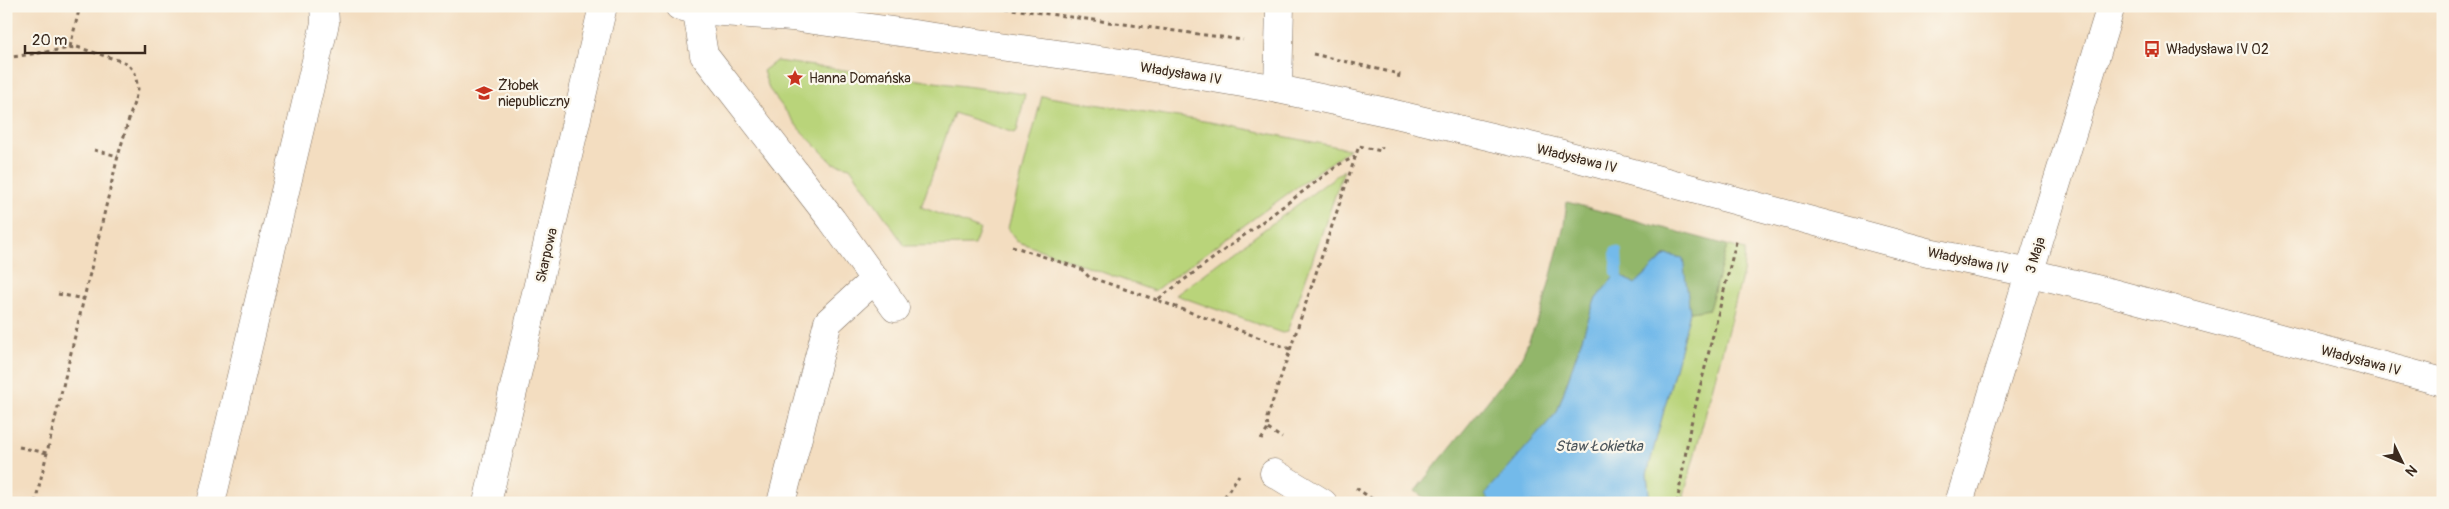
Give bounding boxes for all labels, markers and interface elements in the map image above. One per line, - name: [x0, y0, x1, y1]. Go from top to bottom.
- scale bar: [25, 22, 145, 54]
- text: 20 m: [32, 31, 67, 50]
- bus stop icon: Władysława IV 02: [2142, 39, 2162, 59]
- place label: Władysława IV 02: [2166, 41, 2269, 58]
- street label: Władysława IV: [1139, 59, 1223, 88]
- place icon: Hanna Domańska: [785, 68, 805, 88]
- place label: Hanna Domańska: [809, 70, 911, 87]
- place label: Żłobek niepubliczny: [498, 77, 570, 110]
- school or university icon: Żłobek niepubliczny: [474, 83, 494, 103]
- street label: Władysława IV: [1535, 140, 1619, 177]
- street label: Skarpowa: [532, 226, 561, 284]
- street label: 3 Maja: [2022, 235, 2049, 275]
- street label: Władysława IV: [1926, 244, 2010, 277]
- street label: Władysława IV: [2319, 342, 2403, 379]
- north arrow: [2376, 436, 2426, 486]
- water label: Staw Łokietka: [1555, 437, 1644, 456]
- text: N: [2402, 461, 2421, 480]

